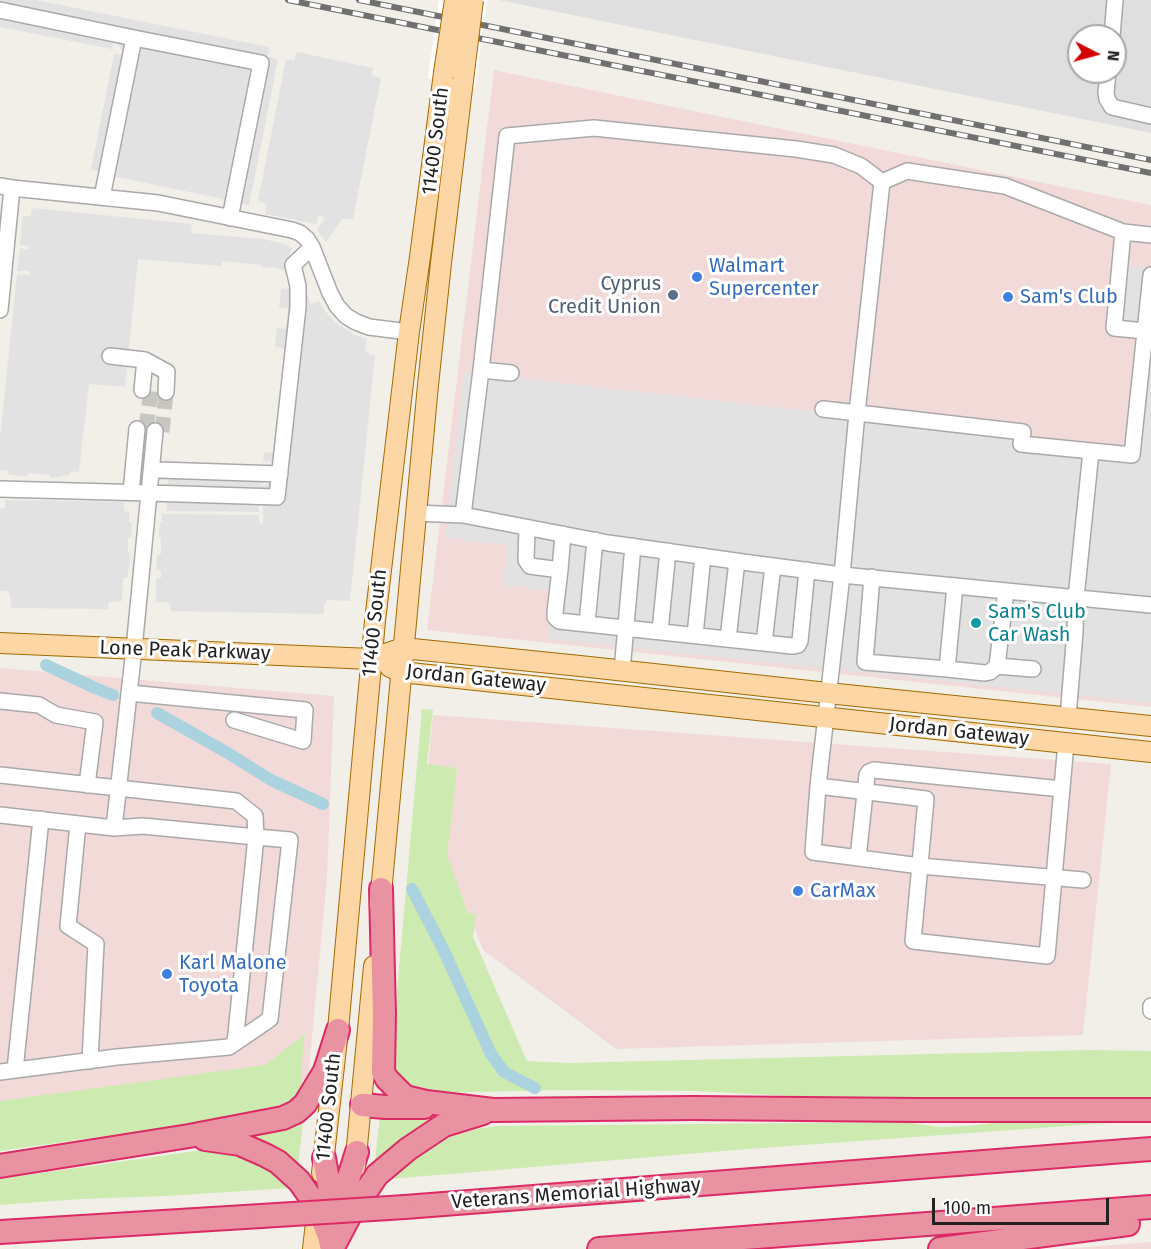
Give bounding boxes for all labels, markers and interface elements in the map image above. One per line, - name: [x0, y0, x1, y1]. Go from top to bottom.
- north arrow: [1067, 24, 1127, 84]
- text: N: [1103, 49, 1123, 62]
- street label: 11400 South: [417, 86, 455, 196]
- place label: Walmart Supercenter: [709, 254, 819, 301]
- marker: Walmart Supercenter: [690, 270, 704, 284]
- place label: Cyprus Credit Union: [548, 272, 661, 319]
- place label: Sam's Club: [1020, 285, 1118, 309]
- marker: Cyprus Credit Union: [666, 288, 680, 302]
- marker: Sam's Club: [1001, 290, 1015, 304]
- street label: 11400 South: [357, 568, 393, 678]
- place label: Sam's Club Car Wash: [988, 600, 1086, 647]
- marker: Sam's Club Car Wash: [969, 616, 983, 630]
- street label: Lone Peak Parkway: [99, 636, 271, 666]
- street label: Jordan Gateway: [405, 660, 547, 698]
- street label: Jordan Gateway: [888, 713, 1030, 751]
- place label: CarMax: [810, 879, 876, 903]
- marker: CarMax: [791, 884, 805, 898]
- place label: Karl Malone Toyota: [179, 951, 287, 998]
- marker: Karl Malone Toyota: [160, 967, 174, 981]
- street label: 11400 South: [311, 1052, 347, 1162]
- street label: Veterans Memorial Highway: [450, 1173, 702, 1215]
- scale bar: [935, 1186, 1112, 1224]
- text: 100 m: [943, 1197, 991, 1219]

